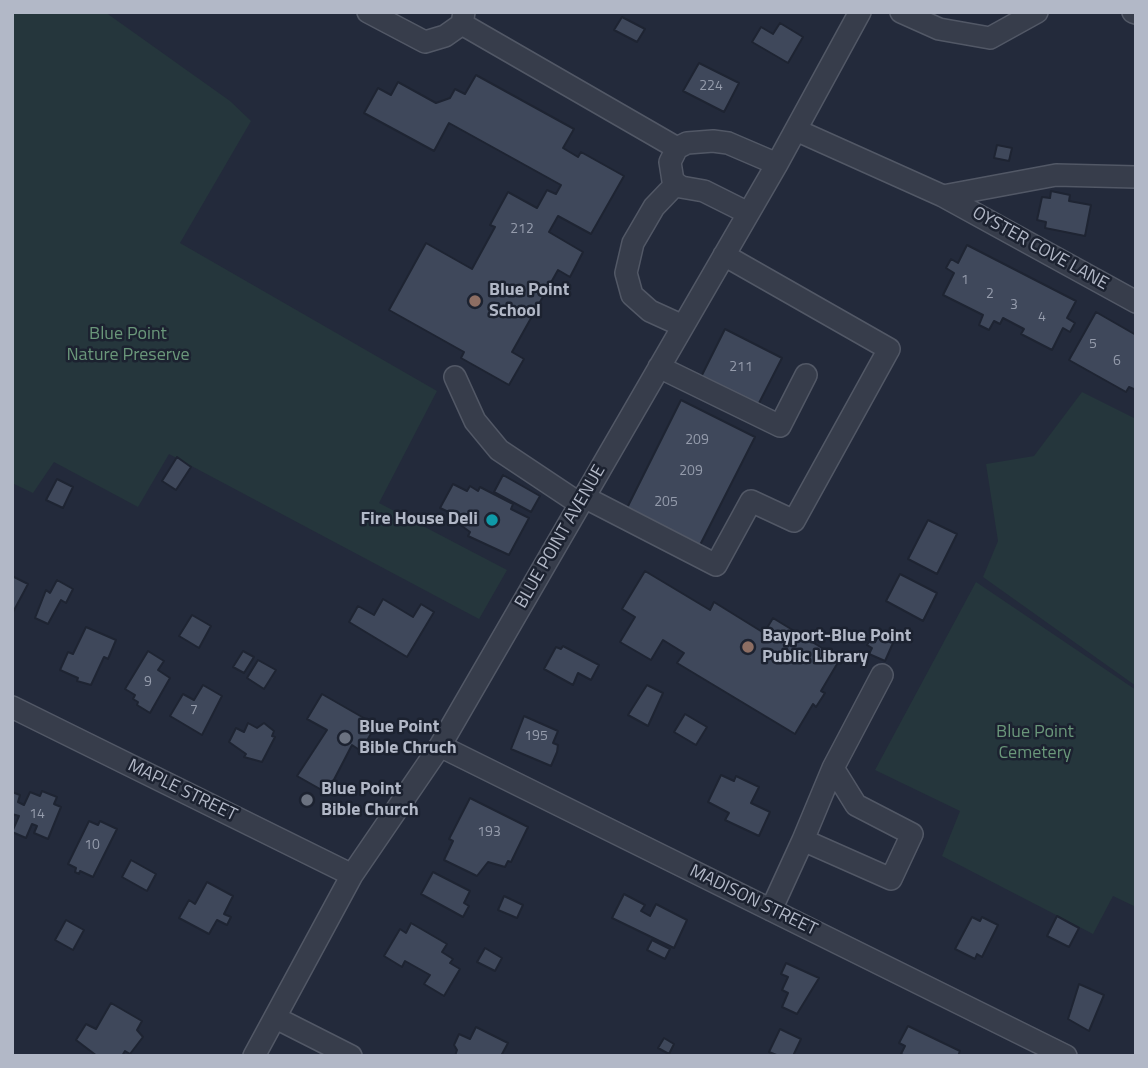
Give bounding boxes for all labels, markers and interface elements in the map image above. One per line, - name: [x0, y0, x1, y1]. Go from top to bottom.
- house number: 224: [699, 79, 723, 95]
- street label: OYSTER COVE LANE: [968, 203, 1112, 295]
- house number: 212: [510, 222, 534, 238]
- house number: 1: [961, 273, 969, 289]
- place label: Blue Point School: [489, 280, 569, 322]
- house number: 2: [986, 287, 994, 303]
- marker: Blue Point School: [467, 293, 483, 309]
- house number: 3: [1010, 298, 1018, 314]
- house number: 4: [1038, 310, 1046, 326]
- park label: Blue Point Nature Preserve: [66, 324, 190, 366]
- house number: 5: [1089, 337, 1097, 353]
- house number: 6: [1113, 354, 1121, 370]
- house number: 211: [729, 360, 753, 376]
- house number: 209: [685, 433, 709, 449]
- street label: BLUE POINT AVENUE: [511, 461, 611, 613]
- house number: 209: [679, 464, 703, 480]
- house number: 205: [654, 495, 678, 511]
- place label: Fire House Deli: [361, 509, 478, 531]
- marker: Fire House Deli: [484, 512, 500, 528]
- place label: Bayport-Blue Point Public Library: [762, 626, 911, 668]
- marker: Bayport-Blue Point Public Library: [740, 639, 756, 655]
- house number: 9: [144, 675, 152, 691]
- house number: 7: [190, 703, 198, 719]
- place label: Blue Point Bible Chruch: [359, 717, 457, 760]
- park label: Blue Point Cemetery: [996, 722, 1074, 764]
- house number: 195: [524, 729, 548, 745]
- marker: Blue Point Bible Chruch: [337, 730, 353, 746]
- street label: MAPLE STREET: [124, 755, 240, 827]
- place label: Blue Point Bible Church: [321, 779, 419, 822]
- marker: Blue Point Bible Church: [299, 792, 315, 808]
- house number: 14: [29, 807, 45, 823]
- house number: 193: [477, 825, 501, 841]
- house number: 10: [84, 838, 100, 854]
- street label: MADISON STREET: [686, 861, 820, 941]

